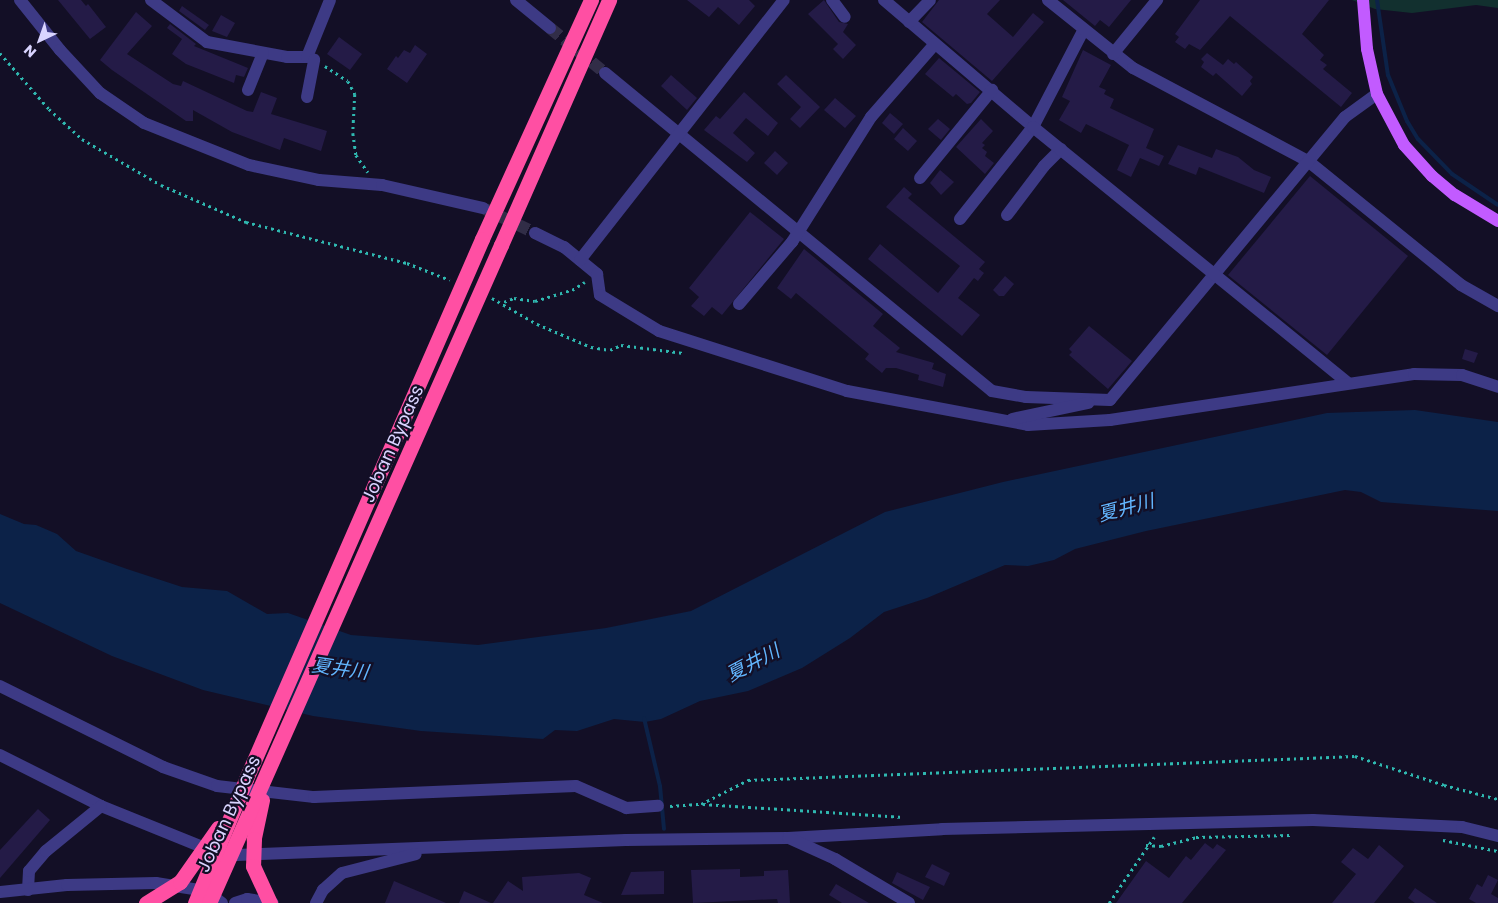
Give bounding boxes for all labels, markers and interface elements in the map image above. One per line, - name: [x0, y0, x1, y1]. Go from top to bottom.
- north arrow: [15, 15, 65, 65]
- text: N: [19, 40, 41, 62]
- street label: Joban Bypass: [358, 382, 428, 506]
- water label: 夏井川: [1096, 490, 1156, 526]
- water label: 夏井川: [722, 640, 784, 686]
- water label: 夏井川: [310, 654, 370, 684]
- street label: Joban Bypass: [193, 752, 265, 876]

